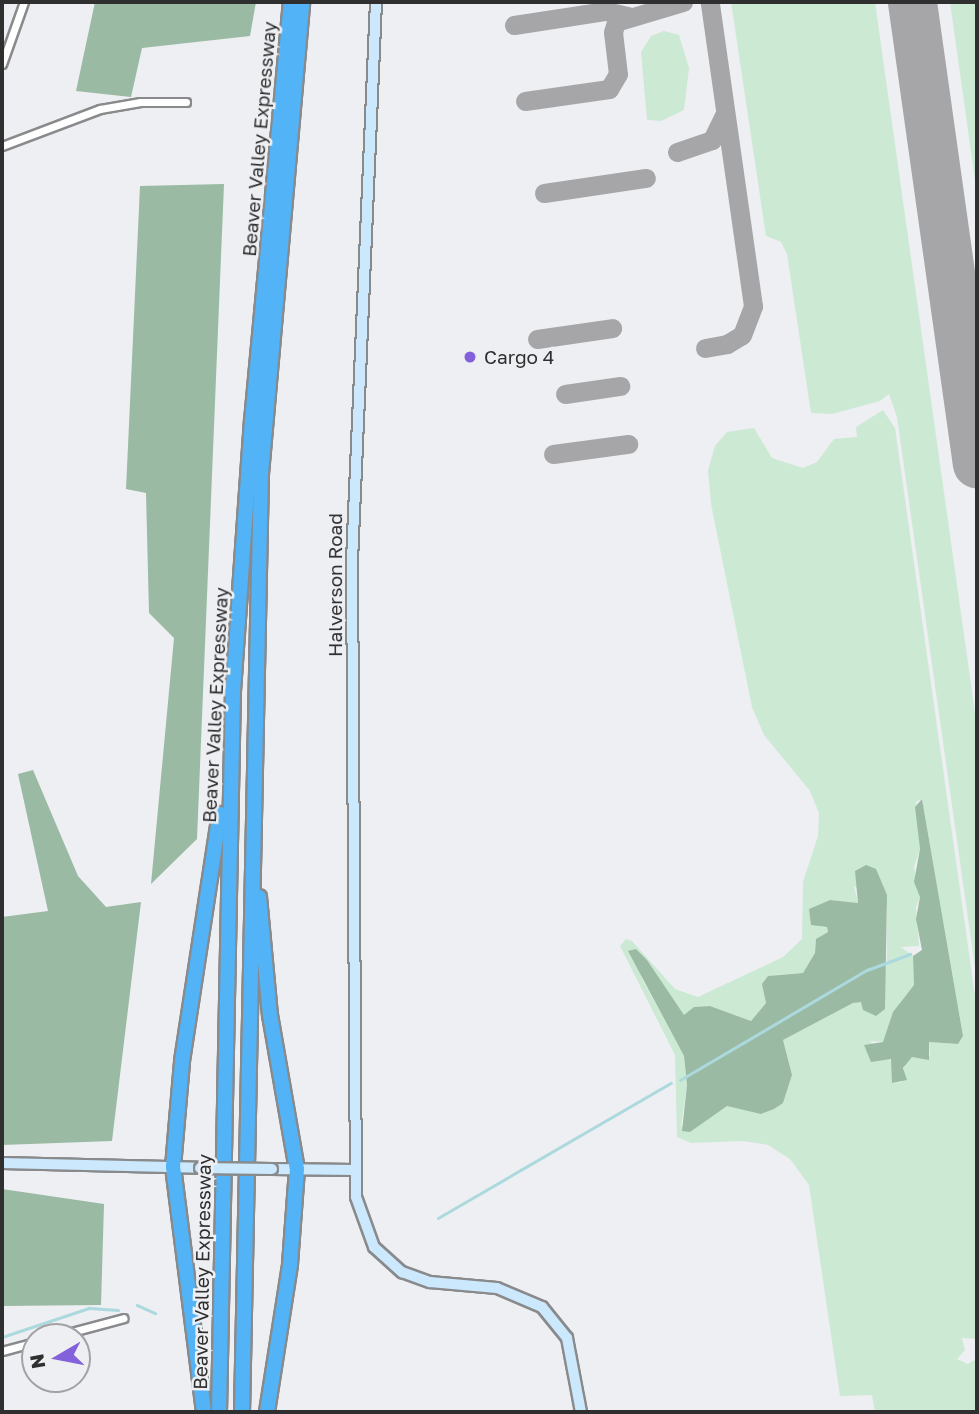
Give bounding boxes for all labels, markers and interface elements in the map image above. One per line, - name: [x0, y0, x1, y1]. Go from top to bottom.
- street label: Beaver Valley Expressway: [237, 20, 281, 258]
- place label: Cargo 4: [484, 346, 554, 368]
- marker: Cargo 4: [462, 349, 478, 365]
- street label: Halverson Road: [324, 513, 346, 657]
- street label: Beaver Valley Expressway: [197, 587, 233, 823]
- street label: Beaver Valley Expressway: [189, 1154, 215, 1390]
- north arrow: [21, 1323, 91, 1393]
- text: N: [24, 1352, 49, 1371]

